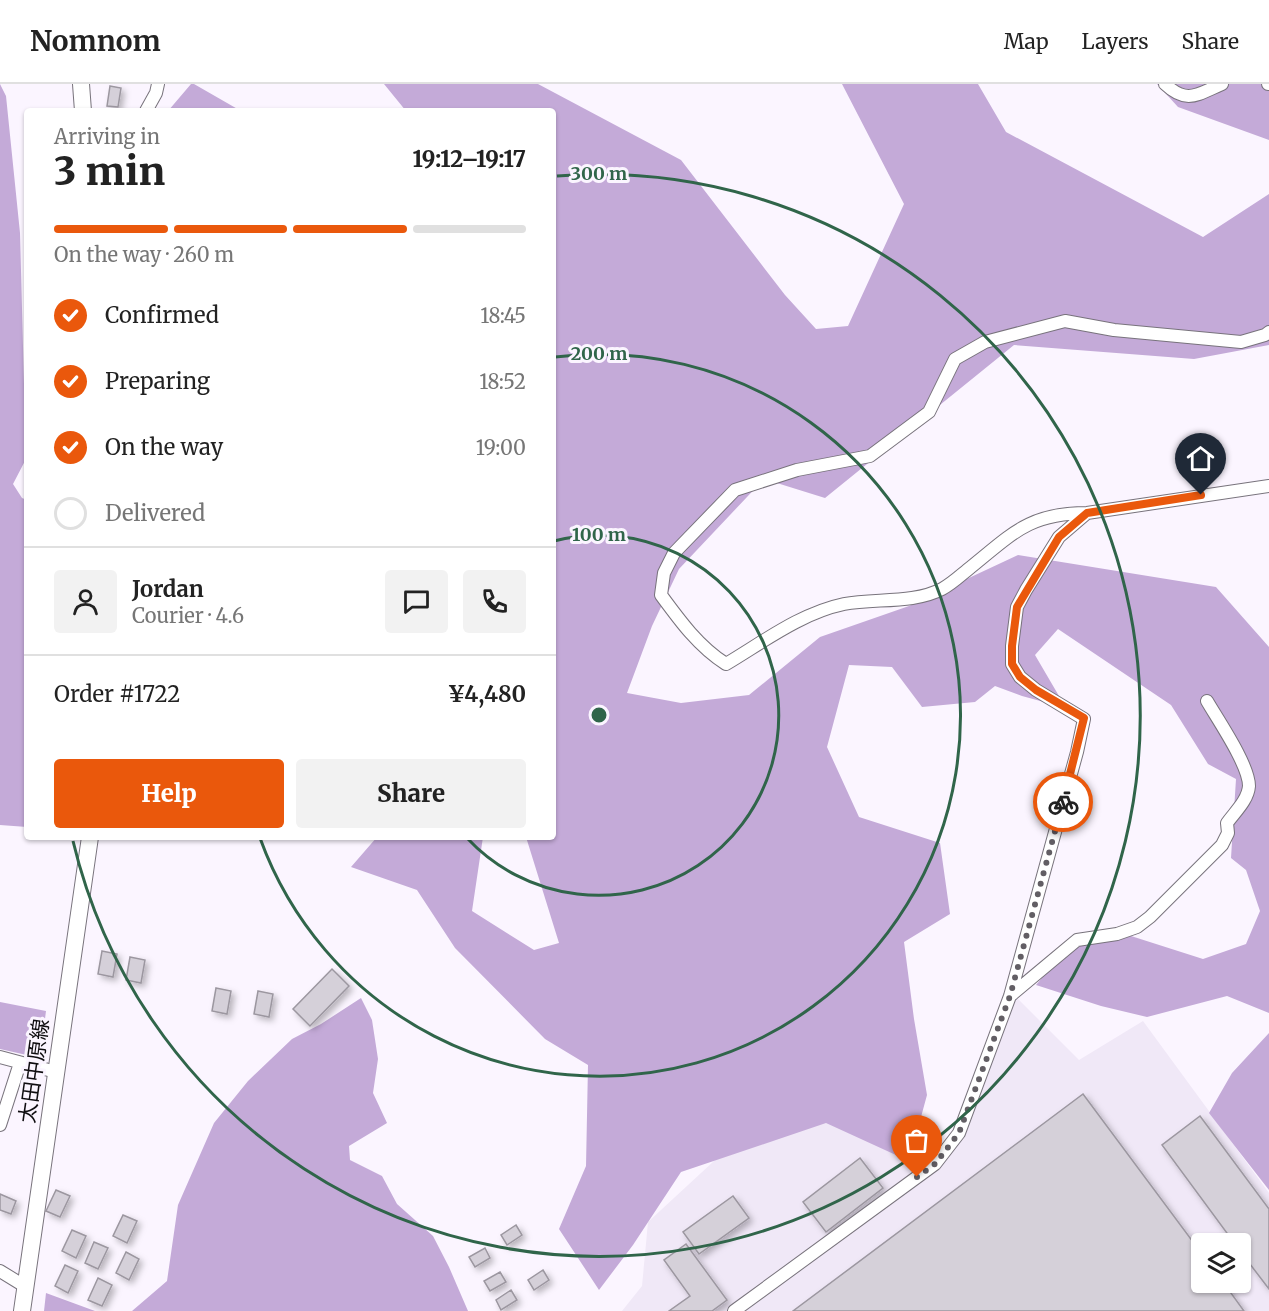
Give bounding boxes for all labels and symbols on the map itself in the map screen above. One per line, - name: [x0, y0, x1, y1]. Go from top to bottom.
- text: 300 m: [571, 162, 627, 185]
- text: 200 m: [571, 342, 627, 365]
- pin: [1175, 433, 1226, 495]
- text: 100 m: [572, 523, 626, 546]
- centre of rings: [589, 705, 609, 725]
- courier: [1033, 772, 1093, 832]
- street label: 太田中原線: [13, 1017, 55, 1125]
- pin: [891, 1115, 942, 1177]

